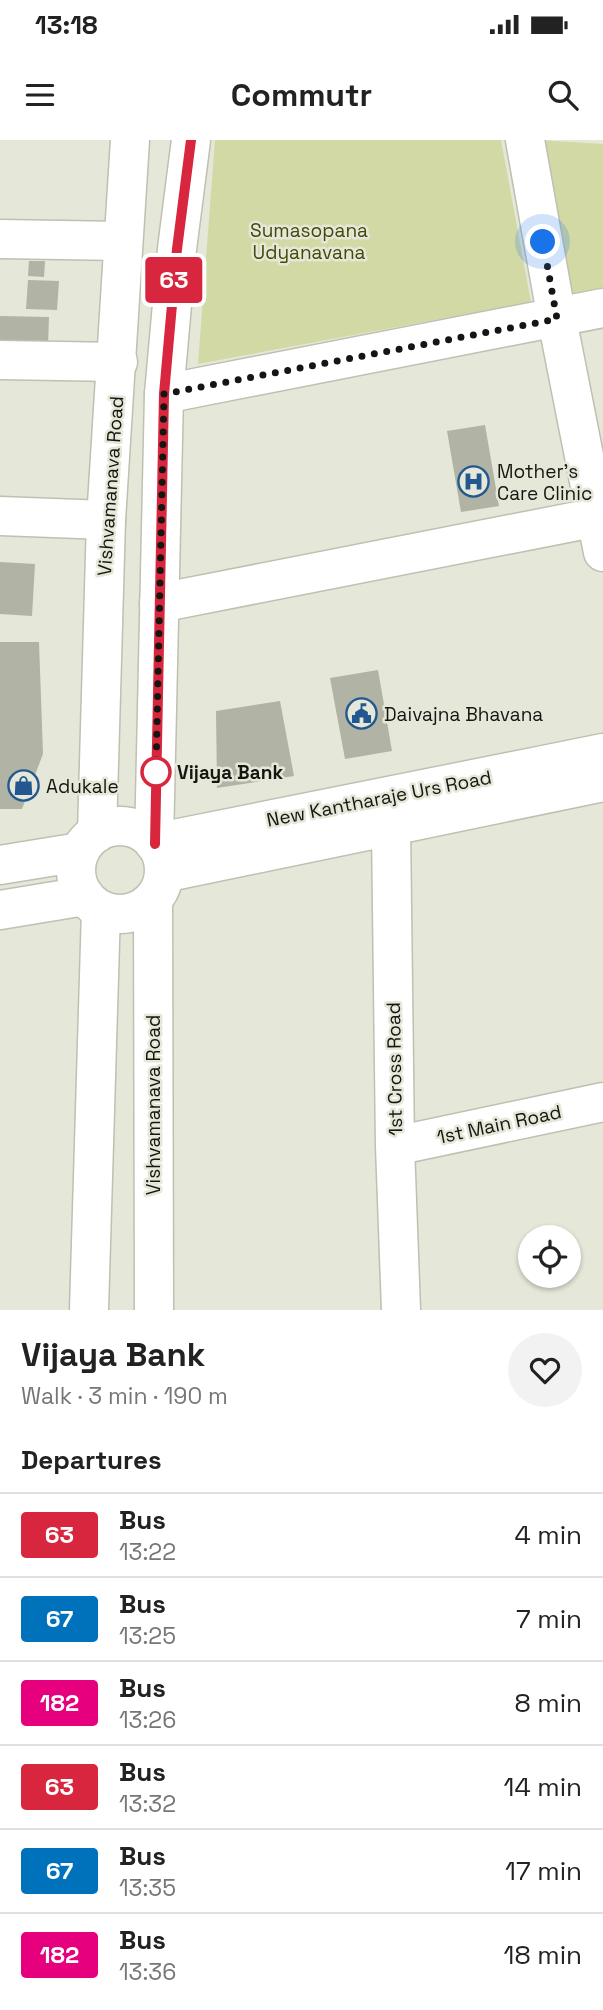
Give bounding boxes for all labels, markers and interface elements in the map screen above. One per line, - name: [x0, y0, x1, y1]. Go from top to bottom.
- text: 13:18: [35, 8, 98, 42]
- text: Commutr: [231, 75, 372, 115]
- icon: menu: [21, 76, 59, 114]
- icon: search: [544, 76, 582, 114]
- park label: Sumasopana Udyanavana: [250, 218, 368, 265]
- your location: [525, 224, 560, 259]
- line badge: 63: [142, 257, 206, 303]
- text: 63: [159, 264, 189, 295]
- street label: Vishvamanava Road: [92, 395, 129, 577]
- place label: Mother's Care Clinic: [497, 459, 592, 506]
- hospital icon: Mother's Care Clinic: [457, 465, 491, 499]
- public building icon: Daivajna Bhavana: [344, 697, 378, 731]
- place label: Daivajna Bhavana: [384, 702, 543, 727]
- marker: Vijaya Bank: [141, 757, 171, 787]
- place label: Vijaya Bank: [177, 760, 283, 785]
- street label: New Kantharaje Urs Road: [264, 764, 494, 833]
- shop icon: Adukale: [6, 769, 40, 803]
- place label: Adukale: [46, 774, 119, 799]
- street label: 1st Cross Road: [381, 1002, 408, 1136]
- street label: Vishvamanava Road: [141, 1015, 166, 1195]
- street label: 1st Main Road: [435, 1099, 564, 1150]
- map controls: [518, 1225, 581, 1288]
- button: locate: [518, 1225, 581, 1288]
- button: heart: [508, 1333, 582, 1407]
- text: Vijaya Bank: [21, 1334, 205, 1376]
- text: Walk · 3 min · 190 m: [21, 1381, 228, 1411]
- text: Departures: [21, 1443, 162, 1477]
- text: Bus: [119, 1503, 166, 1537]
- text: 4 min: [514, 1518, 582, 1552]
- text: 63: [45, 1519, 74, 1550]
- text: 13:22: [119, 1537, 176, 1567]
- text: Bus: [119, 1587, 166, 1621]
- text: 7 min: [516, 1602, 582, 1636]
- text: 67: [46, 1603, 73, 1634]
- text: 13:25: [119, 1621, 176, 1651]
- text: Bus: [119, 1671, 166, 1705]
- text: 8 min: [514, 1686, 582, 1720]
- text: 182: [40, 1687, 79, 1718]
- text: 13:26: [119, 1705, 176, 1735]
- text: Bus: [119, 1755, 166, 1789]
- text: 14 min: [504, 1770, 582, 1804]
- text: 63: [45, 1771, 74, 1802]
- text: 13:32: [119, 1789, 176, 1819]
- text: Bus: [119, 1839, 166, 1873]
- text: 17 min: [505, 1854, 582, 1888]
- text: 67: [46, 1855, 73, 1886]
- text: 13:35: [119, 1873, 176, 1903]
- text: Bus: [119, 1923, 166, 1957]
- text: 18 min: [504, 1938, 582, 1972]
- text: 182: [40, 1939, 79, 1970]
- text: 13:36: [119, 1957, 176, 1987]

